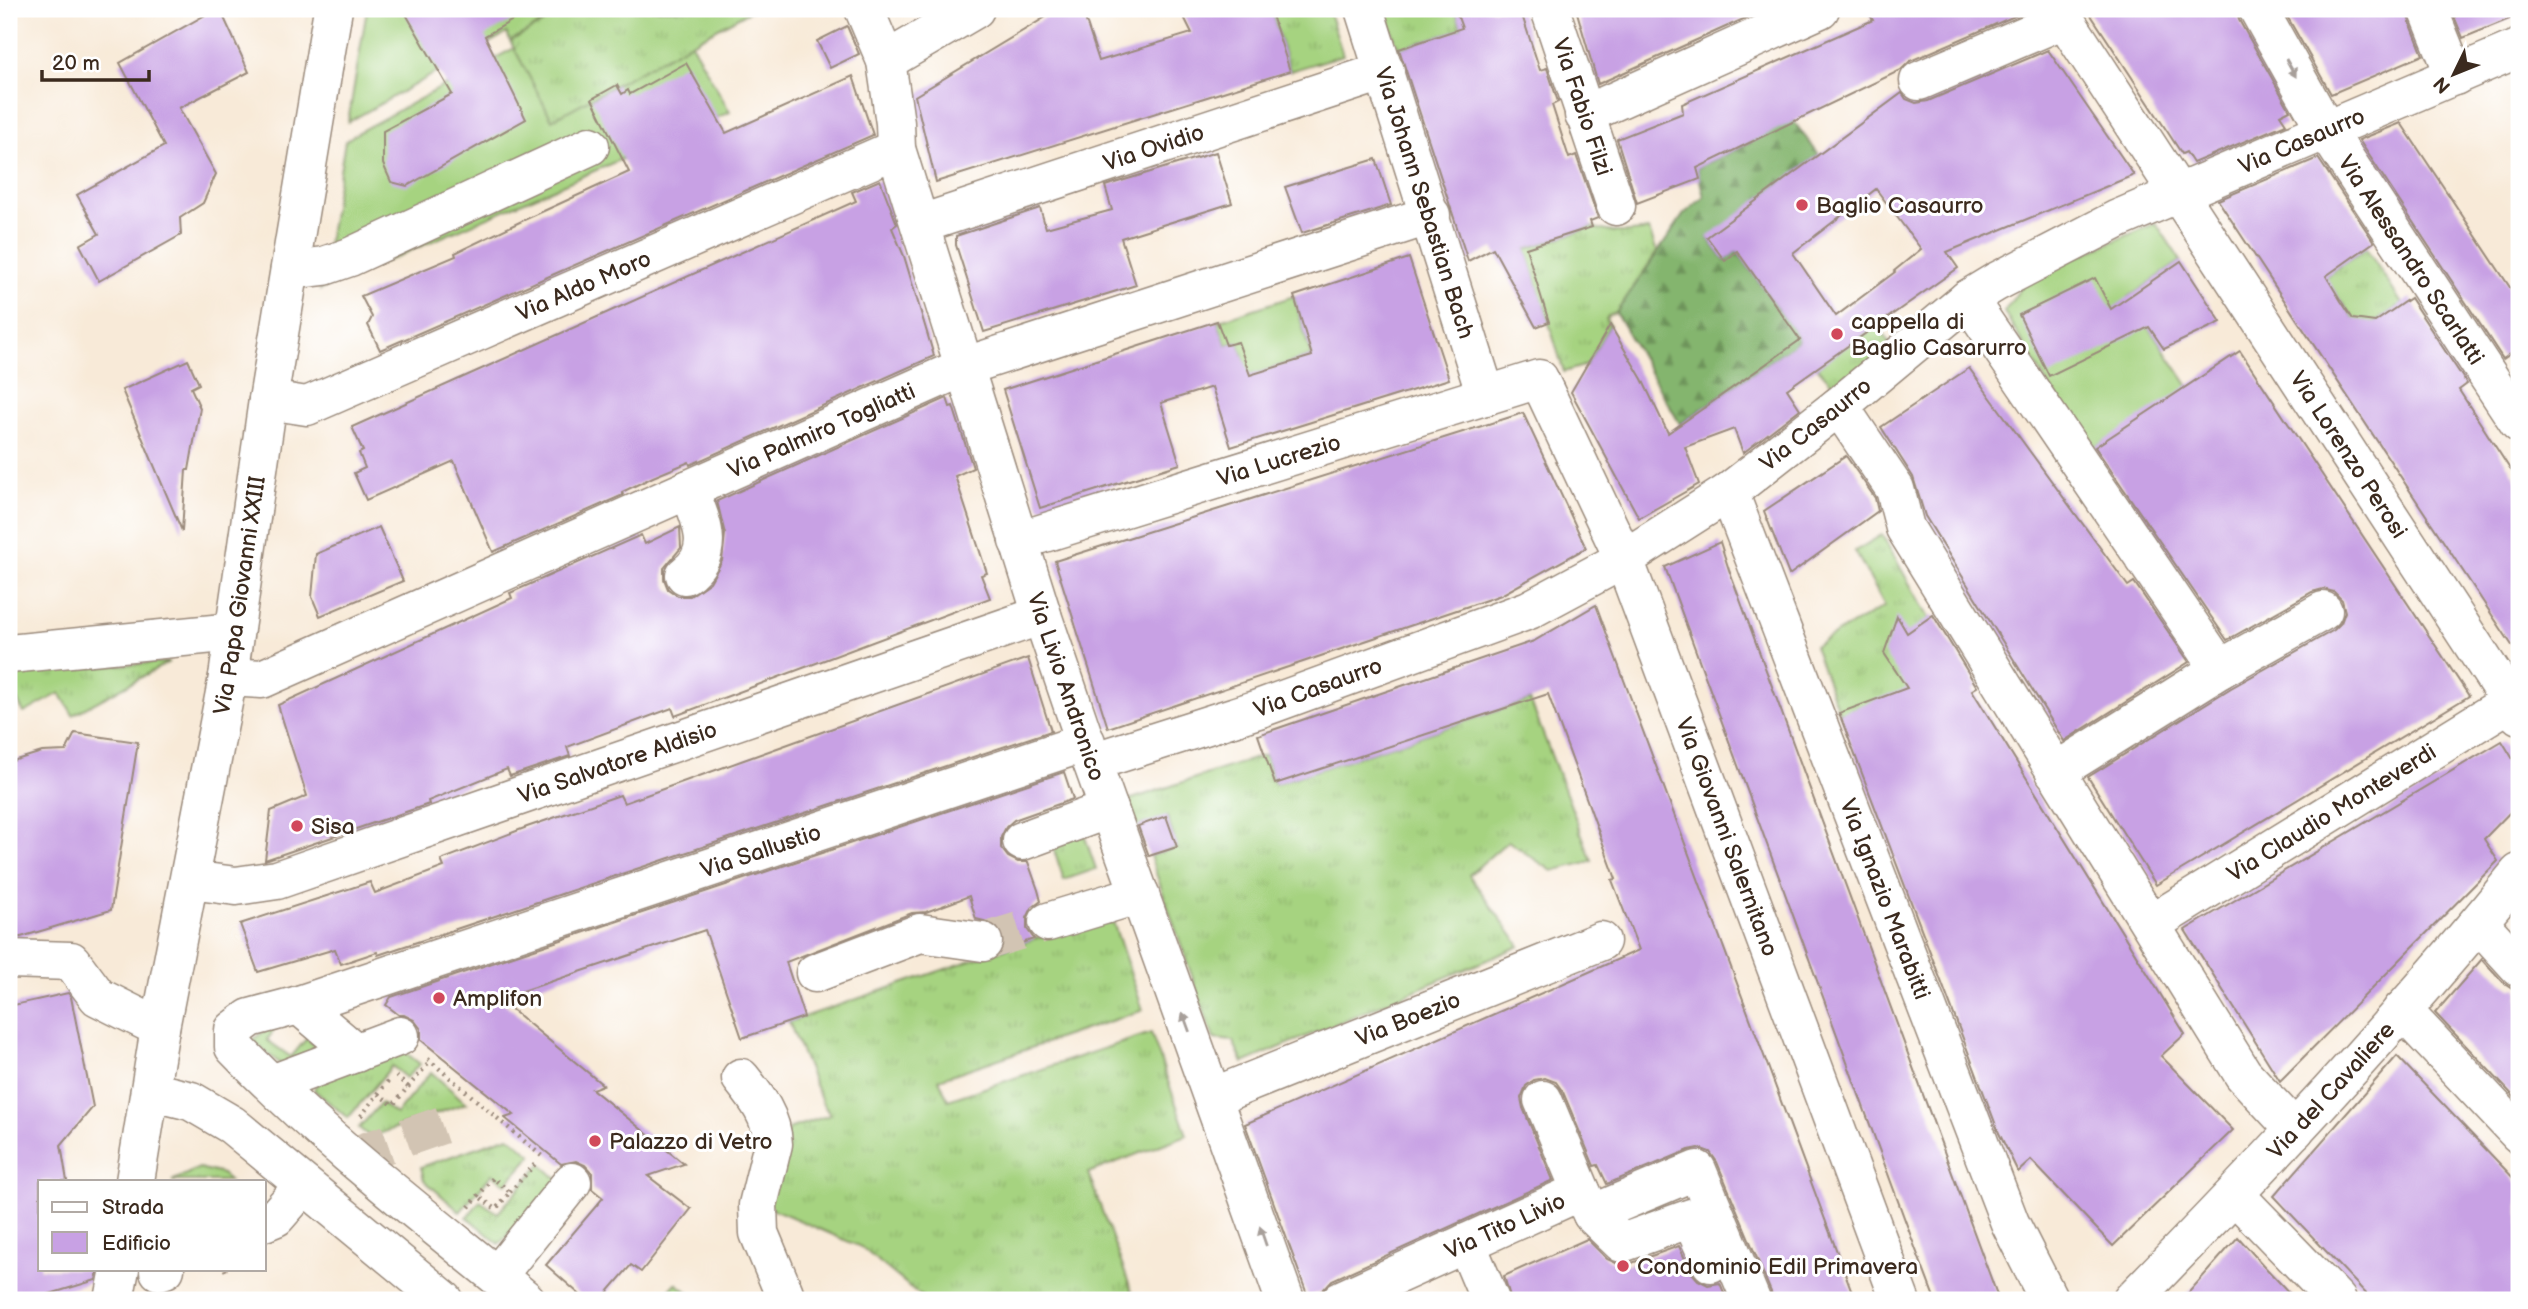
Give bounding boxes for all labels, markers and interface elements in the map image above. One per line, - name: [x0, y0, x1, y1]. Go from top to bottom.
- street label: Via Fabio Filzi: [1546, 35, 1618, 179]
- scale bar: [42, 38, 149, 82]
- north arrow: [2420, 38, 2490, 108]
- text: 20 m: [52, 51, 100, 76]
- one-way arrow: [2285, 59, 2297, 78]
- street label: Via Johann Sebastian Bach: [1368, 64, 1480, 342]
- text: N: [2429, 72, 2456, 98]
- street label: Via Casaurro: [2235, 102, 2369, 181]
- street label: Via Ovidio: [1100, 119, 1208, 178]
- street label: Via Alessandro Scarlatti: [2331, 150, 2490, 370]
- place label: Baglio Casaurro: [1816, 192, 1984, 220]
- marker: Baglio Casaurro: [1794, 197, 1810, 213]
- street label: Via Aldo Moro: [512, 245, 655, 328]
- place label: cappella di Baglio Casarurro: [1851, 308, 2027, 362]
- marker: cappella di Baglio Casarurro: [1829, 326, 1845, 342]
- street label: Via Lorenzo Perosi: [2283, 366, 2413, 544]
- street label: Via Casaurro: [1754, 372, 1878, 478]
- street label: Via Palmiro Togliatti: [723, 377, 920, 485]
- street label: Via Lucrezio: [1214, 429, 1344, 493]
- street label: Via Papa Giovanni XXIII: [208, 474, 272, 717]
- street label: Via Livio Andronico: [1021, 589, 1111, 785]
- street label: Via Casaurro: [1250, 652, 1386, 724]
- street label: Via Giovanni Salernitano: [1669, 714, 1784, 961]
- street label: Via Salvatore Aldisio: [514, 716, 721, 810]
- street label: Via Claudio Monteverdi: [2222, 738, 2442, 889]
- street label: Via Ignazio Marabitti: [1833, 795, 1936, 1004]
- place label: Sisa: [311, 813, 355, 841]
- marker: Sisa: [289, 818, 305, 834]
- street label: Via Sallustio: [697, 819, 825, 885]
- place label: Amplifon: [453, 985, 542, 1013]
- street label: Via Boezio: [1352, 986, 1465, 1053]
- marker: Amplifon: [431, 990, 447, 1006]
- one-way arrow: [1180, 1011, 1191, 1032]
- street label: Via del Cavaliere: [2262, 1016, 2401, 1165]
- place label: Palazzo di Vetro: [609, 1128, 773, 1156]
- marker: Palazzo di Vetro: [587, 1133, 603, 1149]
- legend: [38, 1180, 266, 1270]
- street label: Via Tito Livio: [1441, 1187, 1570, 1266]
- text: Strada: [102, 1195, 164, 1220]
- one-way arrow: [1257, 1225, 1268, 1246]
- text: Edificio: [102, 1231, 171, 1256]
- place label: Condominio Edil Primavera: [1637, 1253, 1918, 1281]
- marker: Condominio Edil Primavera: [1615, 1258, 1631, 1274]

